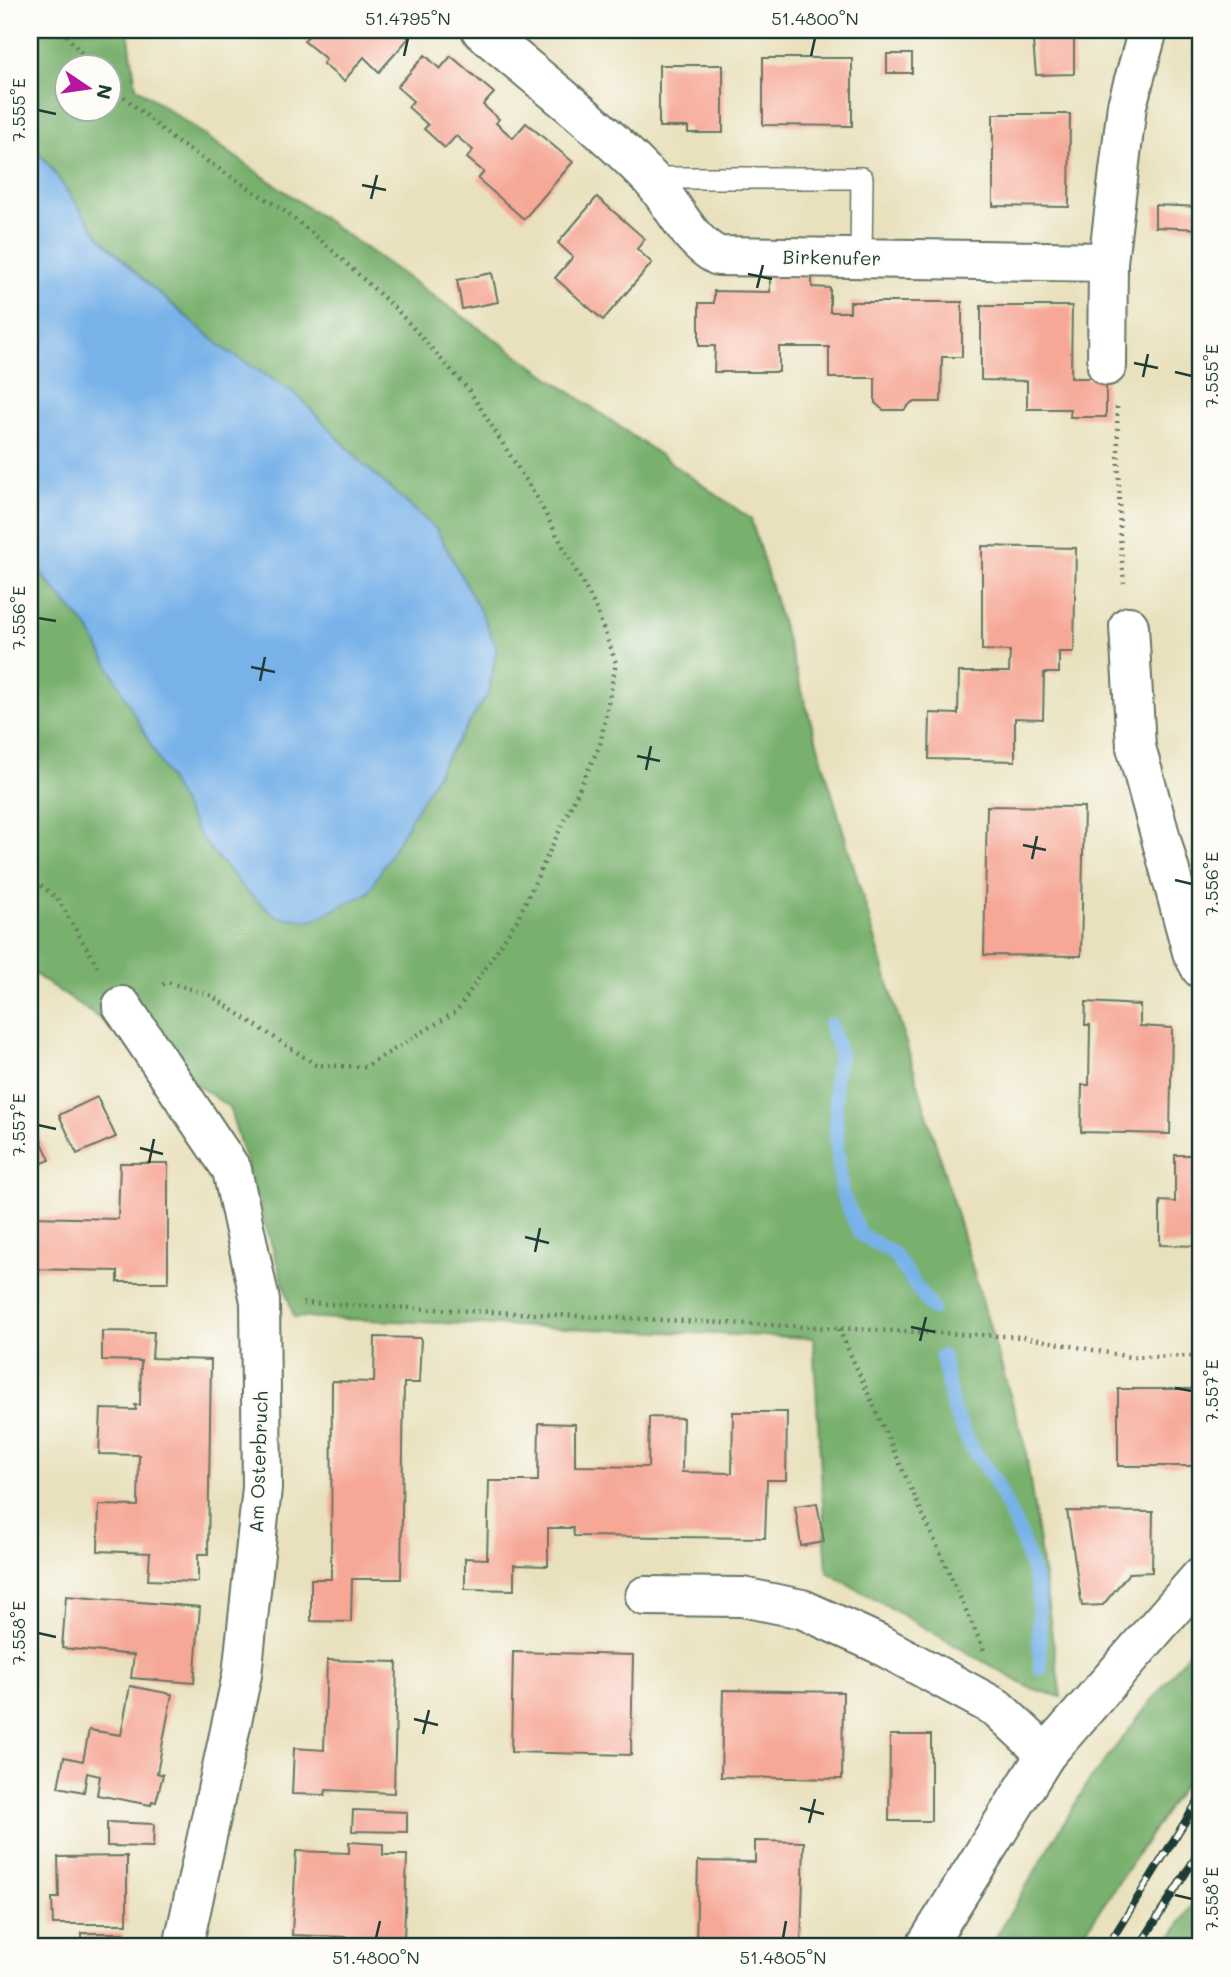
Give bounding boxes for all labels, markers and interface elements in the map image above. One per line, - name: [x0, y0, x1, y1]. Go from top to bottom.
- text: 51.4795°N: [365, 6, 451, 30]
- text: 51.4800°N: [771, 6, 859, 30]
- north arrow: [52, 52, 122, 122]
- text: 7.555°E: [6, 78, 30, 142]
- text: N: [91, 82, 119, 102]
- street label: Birkenufer: [782, 244, 882, 270]
- text: 7.555°E: [1199, 344, 1223, 408]
- text: 7.556°E: [6, 586, 30, 650]
- text: 7.556°E: [1199, 852, 1223, 916]
- text: 7.557°E: [6, 1093, 30, 1157]
- text: 7.557°E: [1199, 1359, 1223, 1423]
- street label: Am Osterbruch: [243, 1390, 273, 1534]
- text: 7.558°E: [6, 1601, 30, 1665]
- text: 7.558°E: [1199, 1867, 1223, 1931]
- text: 51.4800°N: [332, 1945, 420, 1969]
- text: 51.4805°N: [739, 1945, 827, 1969]

